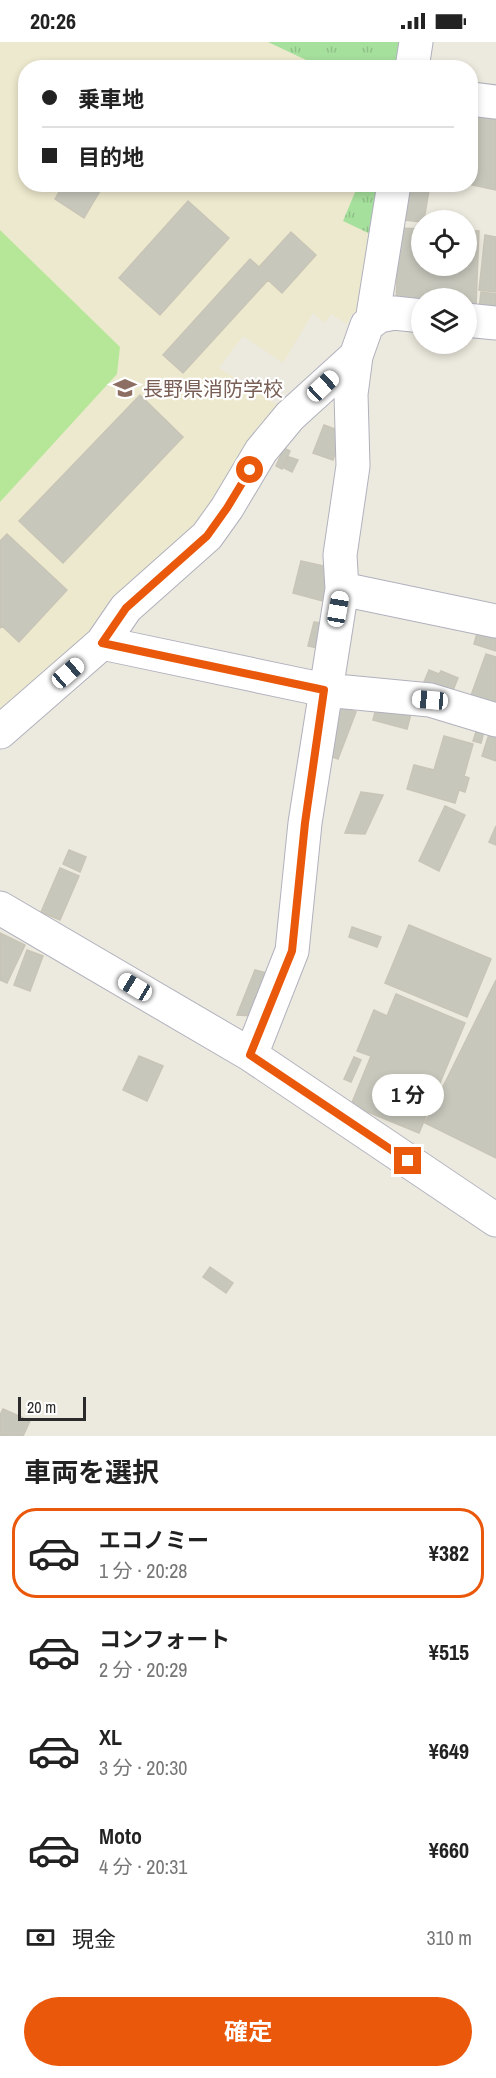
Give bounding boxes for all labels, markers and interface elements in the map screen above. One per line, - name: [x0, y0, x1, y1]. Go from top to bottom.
- text: 20:26: [30, 6, 76, 36]
- text: 乗車地: [78, 84, 144, 114]
- text: 目的地: [78, 142, 144, 172]
- map controls: [411, 210, 477, 354]
- button: locate: [411, 210, 477, 276]
- button: layers: [411, 288, 477, 354]
- car: [304, 367, 342, 405]
- school or university icon: 長野県消防学校: [112, 375, 138, 401]
- place label: 長野県消防学校: [143, 375, 283, 402]
- route start: [236, 456, 263, 483]
- car: [326, 590, 350, 628]
- car: [49, 654, 87, 692]
- car: [411, 689, 449, 711]
- car: [115, 970, 155, 1004]
- callout: 1 分: [372, 1074, 444, 1116]
- text: 1 分: [391, 1081, 425, 1108]
- route end: [394, 1147, 421, 1174]
- scale bar: [18, 1394, 86, 1422]
- text: 20 m: [27, 1396, 56, 1418]
- text: 車両を選択: [24, 1454, 159, 1490]
- text: エコノミー: [99, 1525, 209, 1555]
- icon: car: [27, 1526, 81, 1580]
- text: ¥382: [429, 1538, 469, 1568]
- text: 1 分 · 20:28: [99, 1557, 187, 1584]
- text: コンフォート: [99, 1624, 230, 1654]
- icon: car: [27, 1625, 81, 1679]
- text: ¥515: [429, 1637, 469, 1667]
- text: 2 分 · 20:29: [99, 1656, 187, 1683]
- text: XL: [99, 1722, 122, 1752]
- icon: car: [27, 1724, 81, 1778]
- text: ¥649: [429, 1736, 469, 1766]
- text: 3 分 · 20:30: [99, 1754, 187, 1781]
- text: Moto: [99, 1821, 142, 1851]
- icon: car: [27, 1823, 81, 1877]
- text: ¥660: [429, 1835, 469, 1865]
- text: 4 分 · 20:31: [99, 1853, 187, 1880]
- icon: cash: [24, 1921, 57, 1954]
- text: 現金: [72, 1924, 116, 1954]
- text: 310 m: [426, 1924, 472, 1951]
- button: 確定: [24, 1997, 472, 2066]

